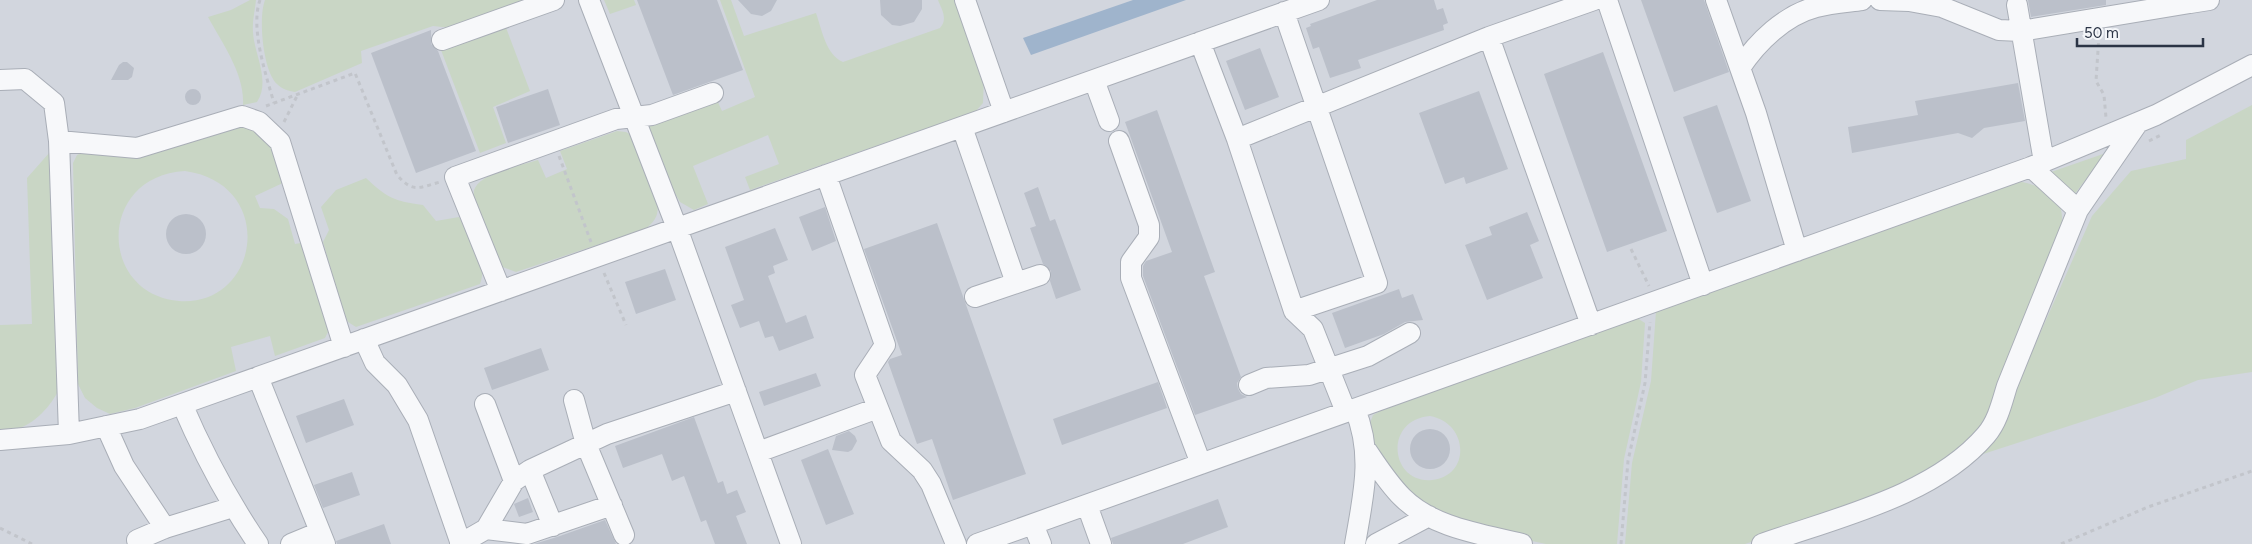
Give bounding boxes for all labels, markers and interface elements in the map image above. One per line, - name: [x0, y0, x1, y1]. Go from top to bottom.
- scale bar: [2077, 15, 2203, 47]
- text: 50 m: [2084, 24, 2119, 42]

